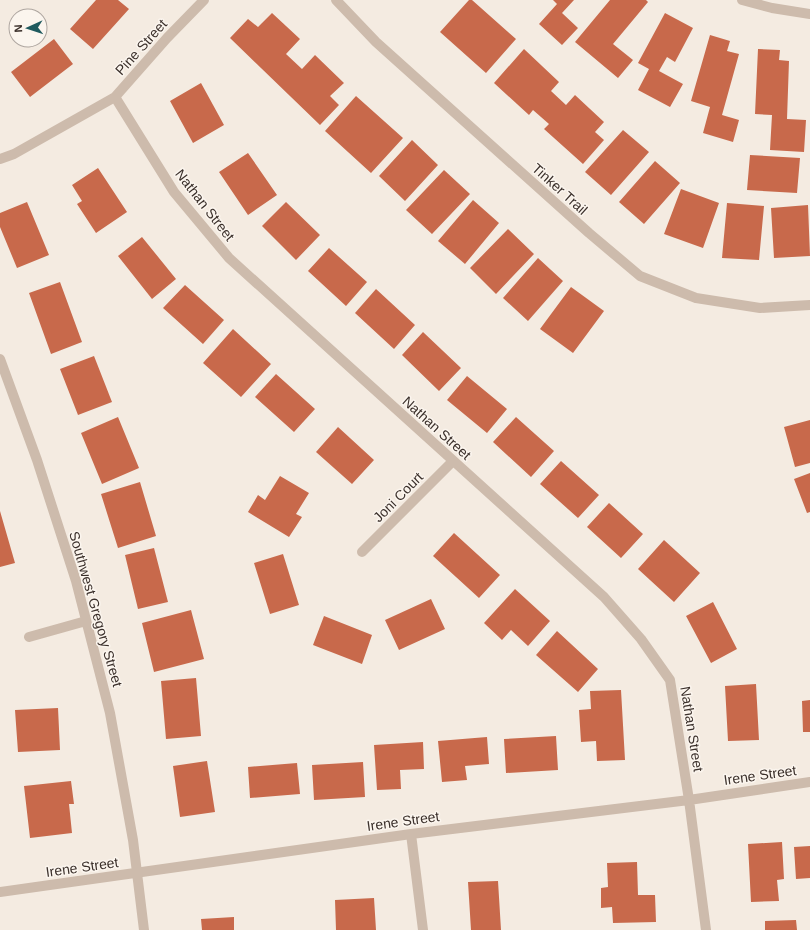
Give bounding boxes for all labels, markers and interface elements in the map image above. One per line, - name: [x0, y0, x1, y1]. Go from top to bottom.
- north arrow: [8, 8, 48, 48]
- street label: Pine Street: [112, 16, 170, 78]
- text: N: [12, 24, 24, 33]
- street label: Tinker Trail: [529, 160, 591, 218]
- street label: Nathan Street: [172, 166, 238, 244]
- street label: Nathan Street: [400, 393, 475, 463]
- street label: Joni Court: [370, 469, 426, 525]
- street label: Southwest Gregory Street: [66, 529, 126, 689]
- street label: Nathan Street: [677, 685, 707, 773]
- street label: Irene Street: [723, 762, 797, 788]
- street label: Irene Street: [366, 808, 440, 834]
- street label: Irene Street: [45, 854, 119, 880]

